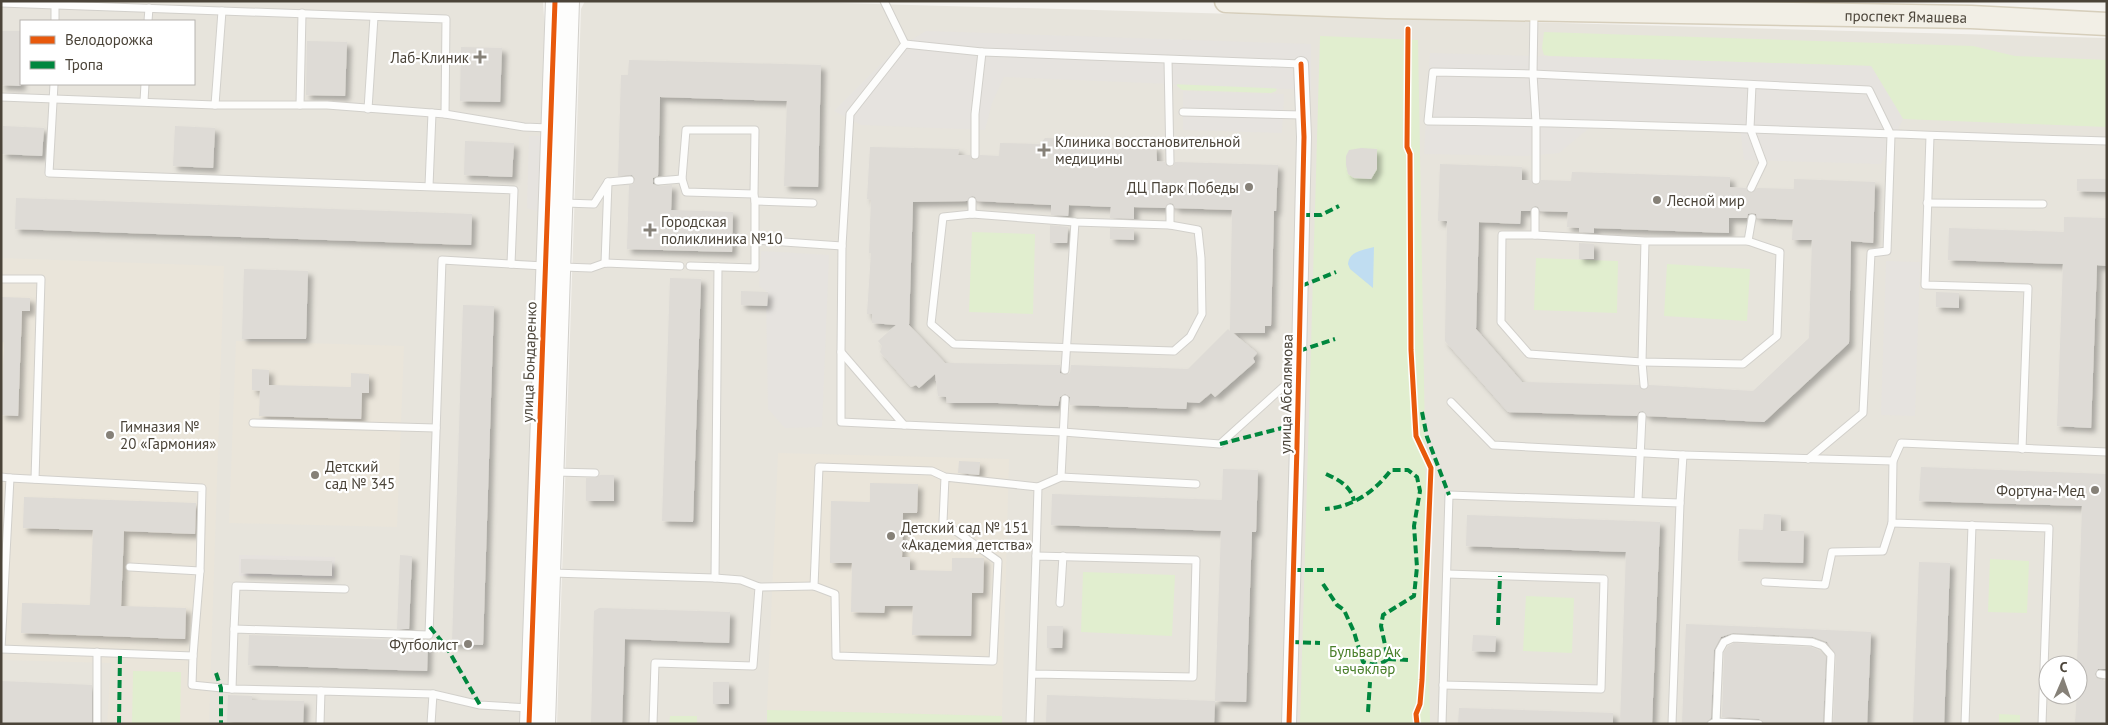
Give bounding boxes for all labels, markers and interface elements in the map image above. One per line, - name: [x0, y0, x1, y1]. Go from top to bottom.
- street label: проспект Ямашева: [1844, 5, 1967, 26]
- legend: [20, 20, 195, 85]
- text: Велодорожка: [65, 30, 153, 49]
- place label: Лаб-Клиник: [389, 48, 470, 67]
- marker: Лаб-Клиник: [473, 50, 487, 64]
- text: Тропа: [65, 55, 103, 74]
- place label: Клиника восстановительной медицины: [1055, 132, 1240, 168]
- marker: Клиника восстановительной медицины: [1037, 143, 1051, 157]
- place label: ДЦ Парк Победы: [1127, 178, 1239, 197]
- marker: ДЦ Парк Победы: [1243, 181, 1255, 193]
- place label: Лесной мир: [1666, 191, 1745, 210]
- marker: Лесной мир: [1651, 194, 1663, 206]
- place label: Городская поликлиника №10: [661, 212, 783, 248]
- marker: Городская поликлиника №10: [643, 223, 657, 237]
- street label: улица Бондаренко: [517, 301, 541, 423]
- street label: улица Абсалямова: [1275, 334, 1297, 454]
- place label: Гимназия № 20 «Гармония»: [120, 417, 216, 453]
- marker: Гимназия № 20 «Гармония»: [104, 429, 116, 441]
- place label: Детский сад № 345: [325, 457, 395, 493]
- marker: Детский сад № 345: [309, 469, 321, 481]
- place label: Фортуна-Мед: [1996, 481, 2085, 500]
- marker: Фортуна-Мед: [2089, 484, 2101, 496]
- place label: Детский сад № 151 «Академия детства»: [901, 518, 1032, 554]
- marker: Детский сад № 151 «Академия детства»: [885, 530, 897, 542]
- place label: Футболист: [389, 635, 458, 654]
- marker: Футболист: [462, 638, 474, 650]
- park label: Бульвар Ак чәчәкләр: [1329, 642, 1402, 678]
- north arrow: [2038, 655, 2088, 705]
- text: С: [2059, 658, 2068, 676]

